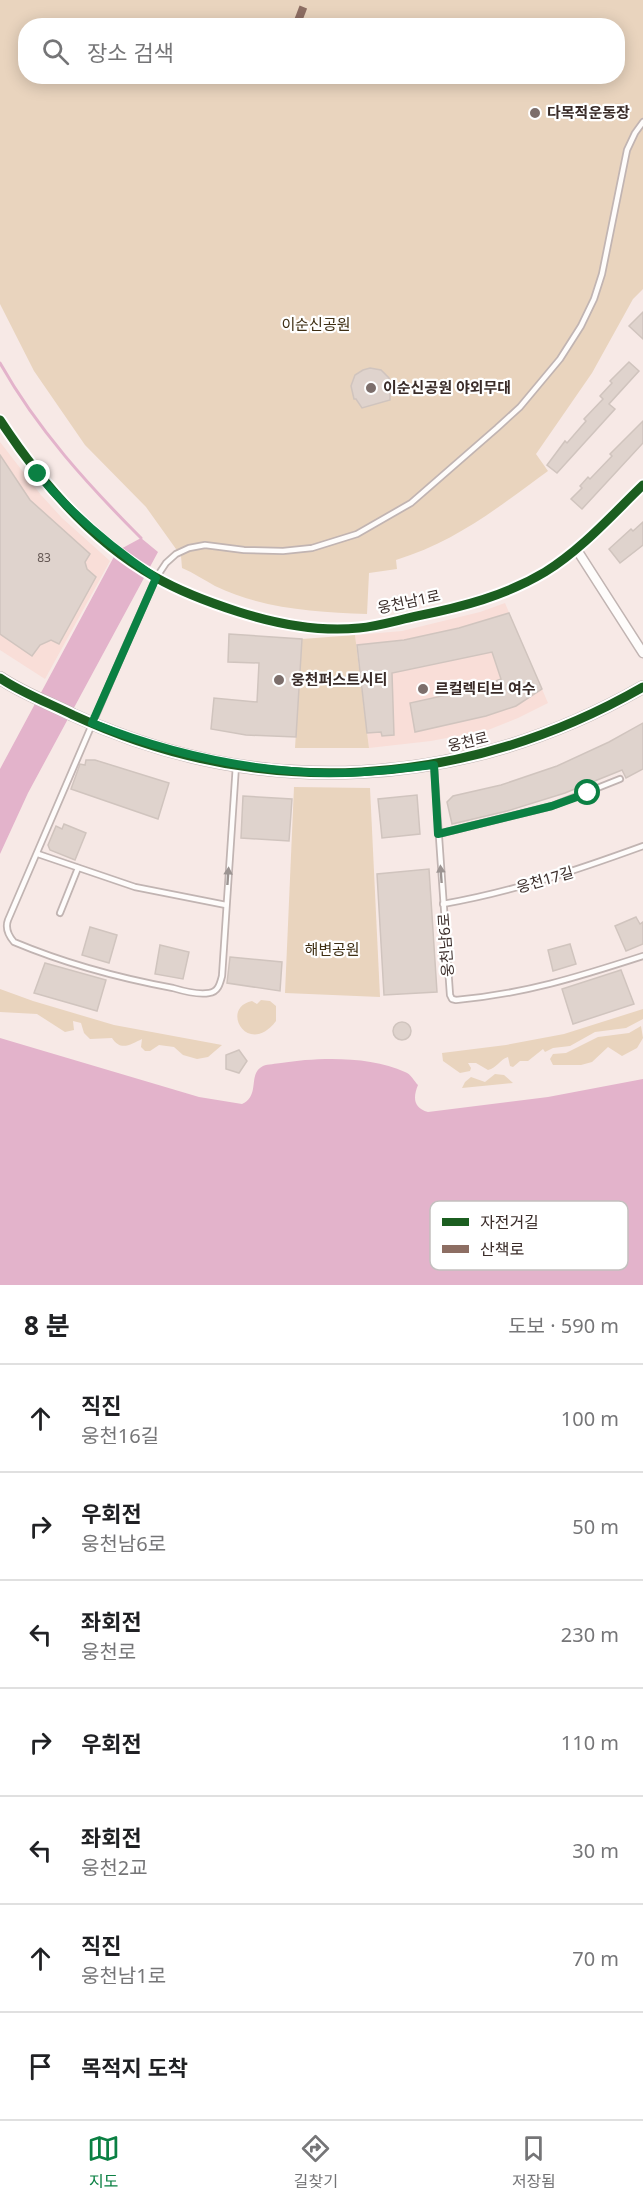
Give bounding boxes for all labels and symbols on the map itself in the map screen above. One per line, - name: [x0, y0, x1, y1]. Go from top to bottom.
- place label: 다목적운동장: [547, 102, 630, 122]
- marker: 다목적운동장: [528, 106, 542, 120]
- park label: 이순신공원: [281, 314, 351, 334]
- place label: 이순신공원 야외무대: [383, 377, 511, 397]
- marker: 이순신공원 야외무대: [364, 381, 378, 395]
- route end: [24, 460, 50, 486]
- house number: 83: [37, 549, 51, 566]
- street label: 웅천남1로: [376, 585, 442, 617]
- place label: 웅천퍼스트시티: [291, 669, 388, 689]
- marker: 웅천퍼스트시티: [272, 673, 286, 687]
- place label: 르컬렉티브 여수: [435, 678, 536, 698]
- marker: 르컬렉티브 여수: [416, 682, 430, 696]
- street label: 웅천로: [445, 727, 490, 755]
- route start: [574, 779, 600, 805]
- street label: 웅천17길: [514, 861, 576, 897]
- one-way arrow: [437, 865, 446, 884]
- one-way arrow: [224, 866, 233, 885]
- street label: 웅천남6로: [433, 913, 457, 978]
- park label: 해변공원: [304, 939, 360, 959]
- legend: [430, 1201, 628, 1270]
- text: 자전거길: [480, 1211, 539, 1233]
- text: 산책로: [480, 1238, 524, 1260]

